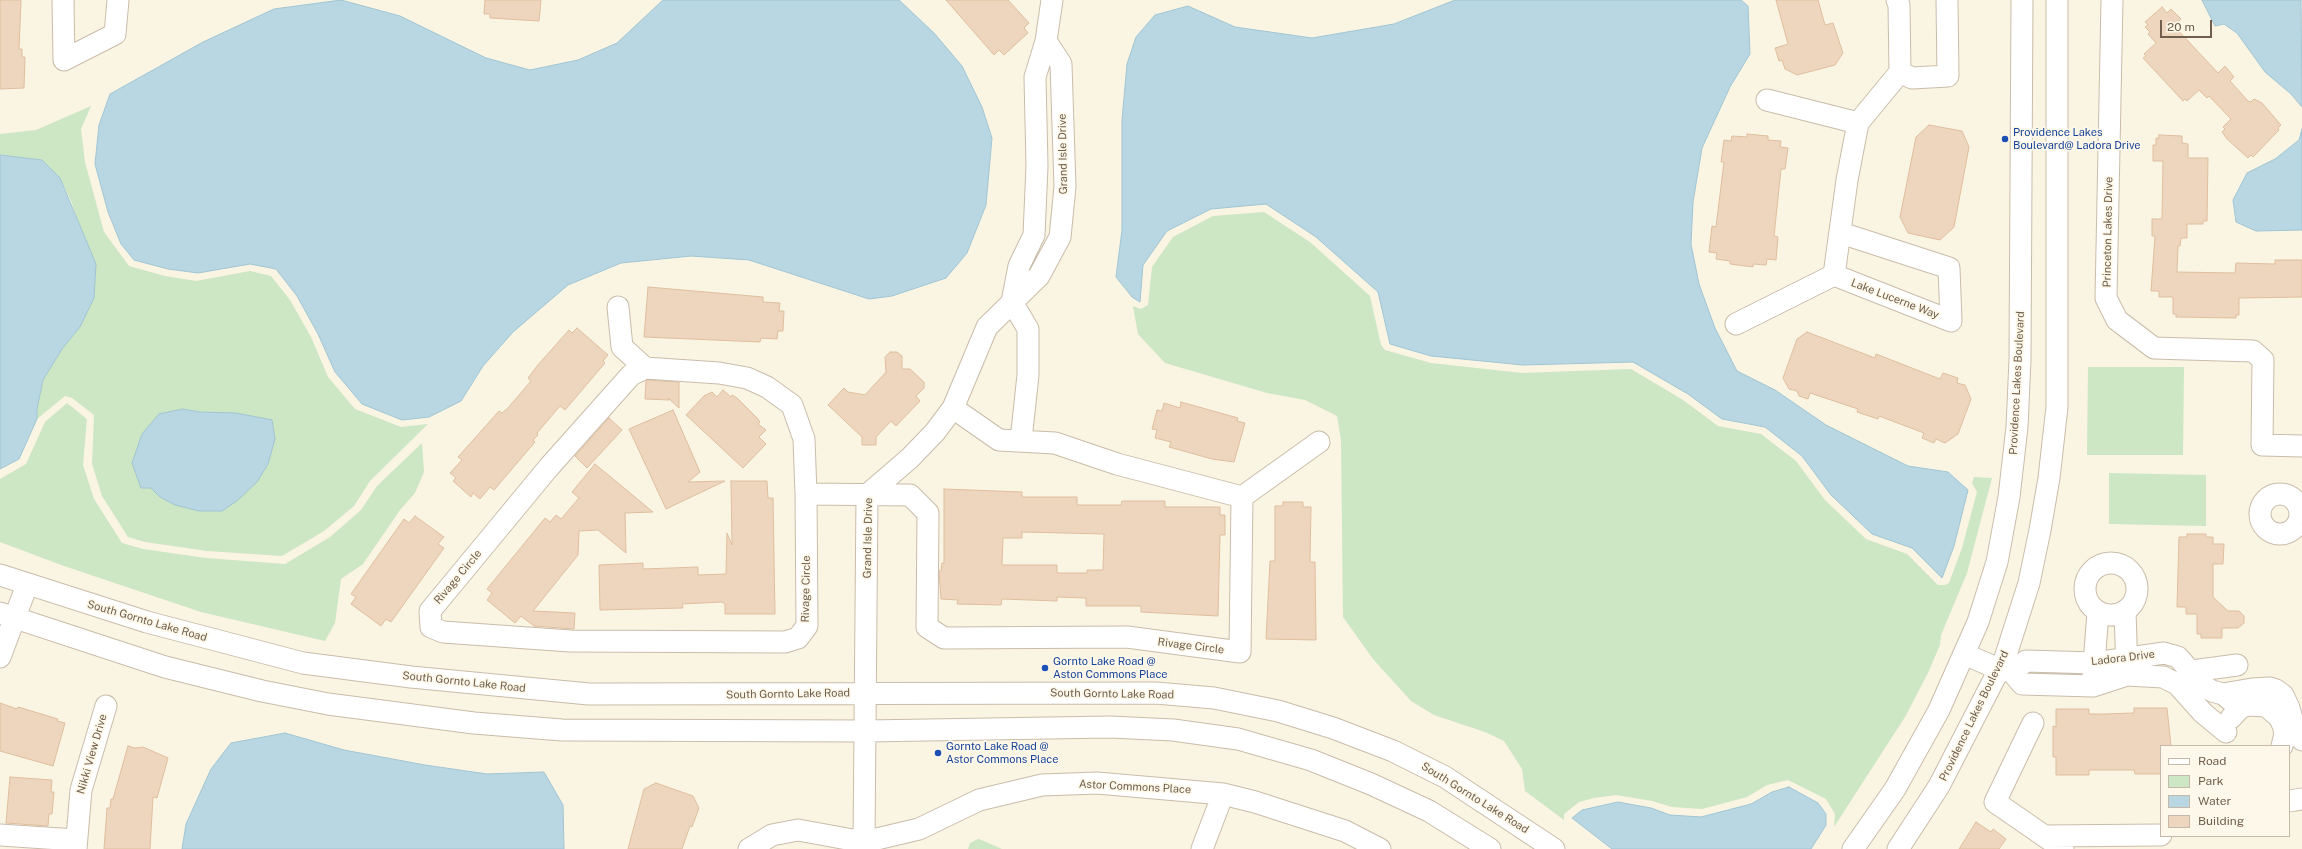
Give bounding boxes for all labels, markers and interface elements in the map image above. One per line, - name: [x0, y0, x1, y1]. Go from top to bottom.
- scale bar: [2162, 12, 2214, 38]
- text: 20 m: [2167, 20, 2195, 34]
- street label: Grand Isle Drive: [1056, 113, 1070, 195]
- place label: Providence Lakes Boulevard@ Ladora Drive: [2013, 126, 2141, 152]
- marker: Providence Lakes Boulevard@ Ladora Drive: [2000, 134, 2010, 144]
- street label: Princeton Lakes Drive: [2100, 177, 2116, 287]
- street label: Lake Lucerne Way: [1849, 276, 1941, 322]
- street label: Providence Lakes Boulevard: [2007, 311, 2027, 455]
- street label: Grand Isle Drive: [861, 497, 875, 579]
- street label: Rivage Circle: [431, 547, 485, 607]
- street label: Rivage Circle: [799, 555, 813, 623]
- street label: South Gornto Lake Road: [86, 598, 208, 644]
- street label: Rivage Circle: [1157, 635, 1225, 657]
- street label: Ladora Drive: [2090, 648, 2156, 668]
- street label: Providence Lakes Boulevard: [1937, 649, 2011, 783]
- place label: Gornto Lake Road @ Aston Commons Place: [1053, 655, 1168, 681]
- marker: Gornto Lake Road @ Aston Commons Place: [1040, 663, 1050, 673]
- street label: South Gornto Lake Road: [402, 669, 526, 695]
- street label: South Gornto Lake Road: [726, 686, 850, 702]
- street label: South Gornto Lake Road: [1050, 686, 1174, 702]
- street label: Nikki View Drive: [74, 712, 110, 796]
- place label: Gornto Lake Road @ Astor Commons Place: [946, 740, 1059, 766]
- legend: [2160, 745, 2290, 837]
- marker: Gornto Lake Road @ Astor Commons Place: [933, 748, 943, 758]
- text: Road: [2198, 754, 2226, 768]
- street label: South Gornto Lake Road: [1419, 760, 1531, 836]
- text: Park: [2198, 774, 2224, 788]
- street label: Astor Commons Place: [1078, 777, 1192, 797]
- text: Water: [2198, 794, 2231, 808]
- text: Building: [2198, 814, 2244, 828]

